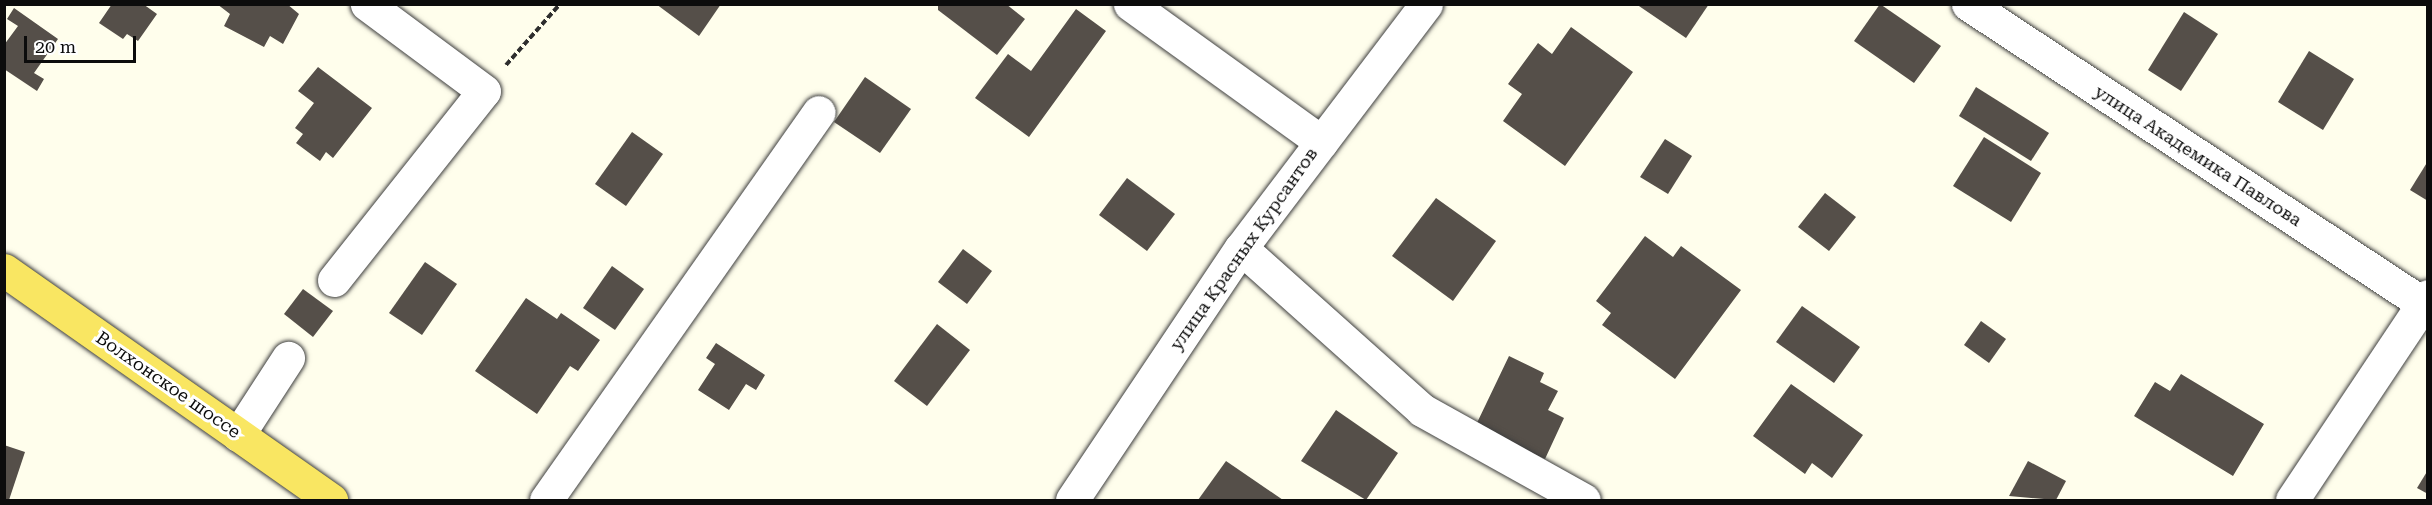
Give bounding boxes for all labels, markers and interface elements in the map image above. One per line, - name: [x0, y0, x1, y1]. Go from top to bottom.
- scale bar: [27, 24, 140, 62]
- text: 20 m: [35, 36, 76, 57]
- street label: улица Академика Павлова: [2090, 81, 2306, 231]
- street label: улица Красных Курсантов: [1166, 143, 1322, 355]
- street label: Волхонское шоссе: [92, 327, 244, 443]

